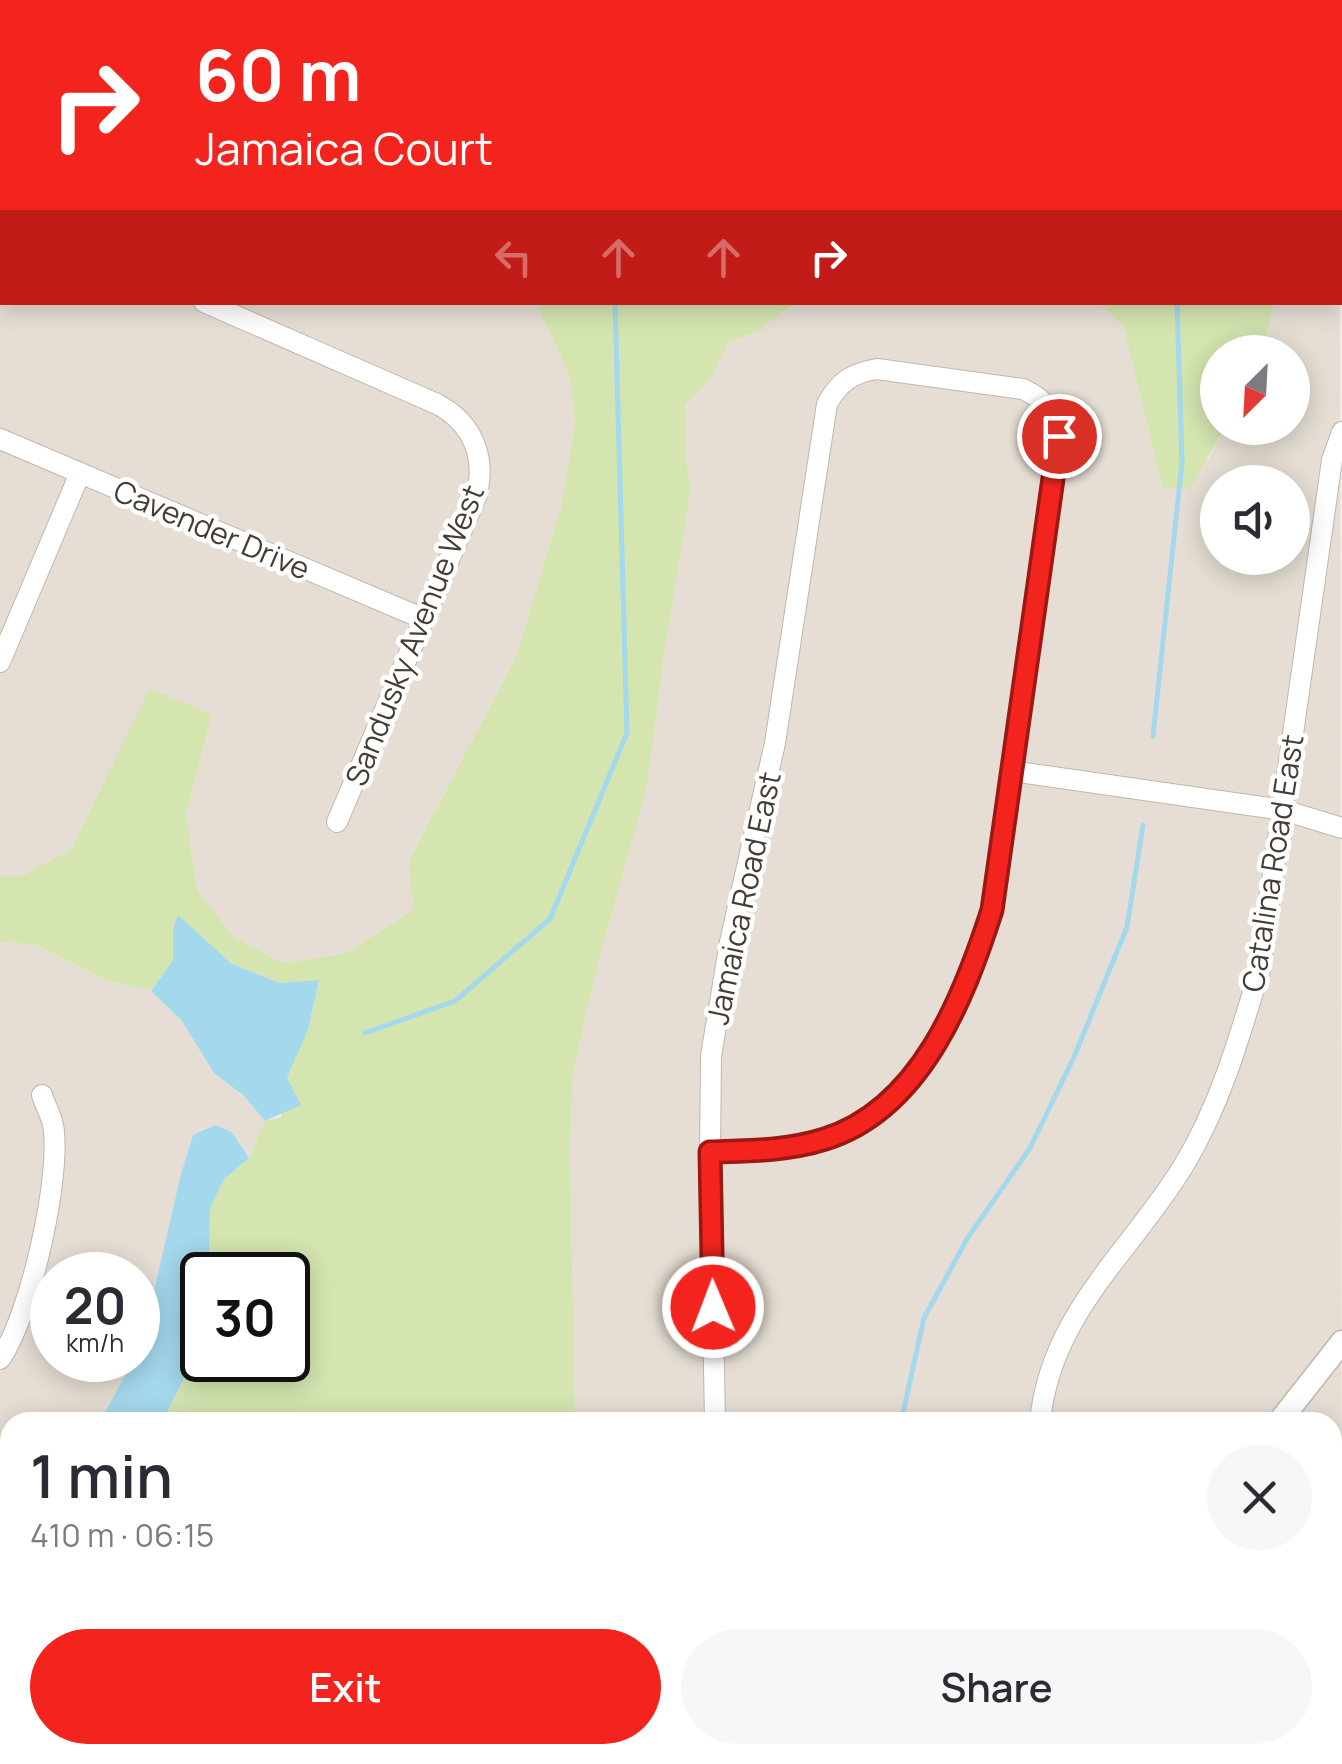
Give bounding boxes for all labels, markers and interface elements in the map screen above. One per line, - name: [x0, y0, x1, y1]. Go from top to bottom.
- text: 60 m: [195, 26, 362, 122]
- icon: right: [30, 40, 160, 170]
- text: Jamaica Court: [195, 117, 493, 179]
- icon: left: [486, 230, 541, 285]
- icon: ahead: [591, 230, 646, 285]
- icon: ahead: [696, 230, 751, 285]
- icon: right: [801, 230, 856, 285]
- north arrow: [1200, 335, 1310, 445]
- map controls: [1200, 335, 1310, 575]
- pin: [1017, 394, 1102, 479]
- icon: arrive: [1032, 409, 1087, 464]
- button: sound: [1200, 465, 1310, 575]
- street label: Cavender Drive: [108, 469, 316, 589]
- street label: Sandusky Avenue West: [335, 478, 493, 792]
- street label: Catalina Road East: [1231, 731, 1313, 995]
- street label: Jamaica Road East: [696, 768, 790, 1028]
- speed limit sign: 30: [180, 1252, 310, 1382]
- position arrow: [661, 1255, 765, 1359]
- text: 20: [64, 1271, 126, 1339]
- text: km/h: [66, 1325, 124, 1360]
- text: 1 min: [30, 1434, 173, 1516]
- button: close: [1207, 1445, 1312, 1550]
- text: 410 m · 06:15: [30, 1513, 214, 1557]
- button: Exit: [30, 1629, 661, 1744]
- button: Share: [681, 1629, 1312, 1744]

